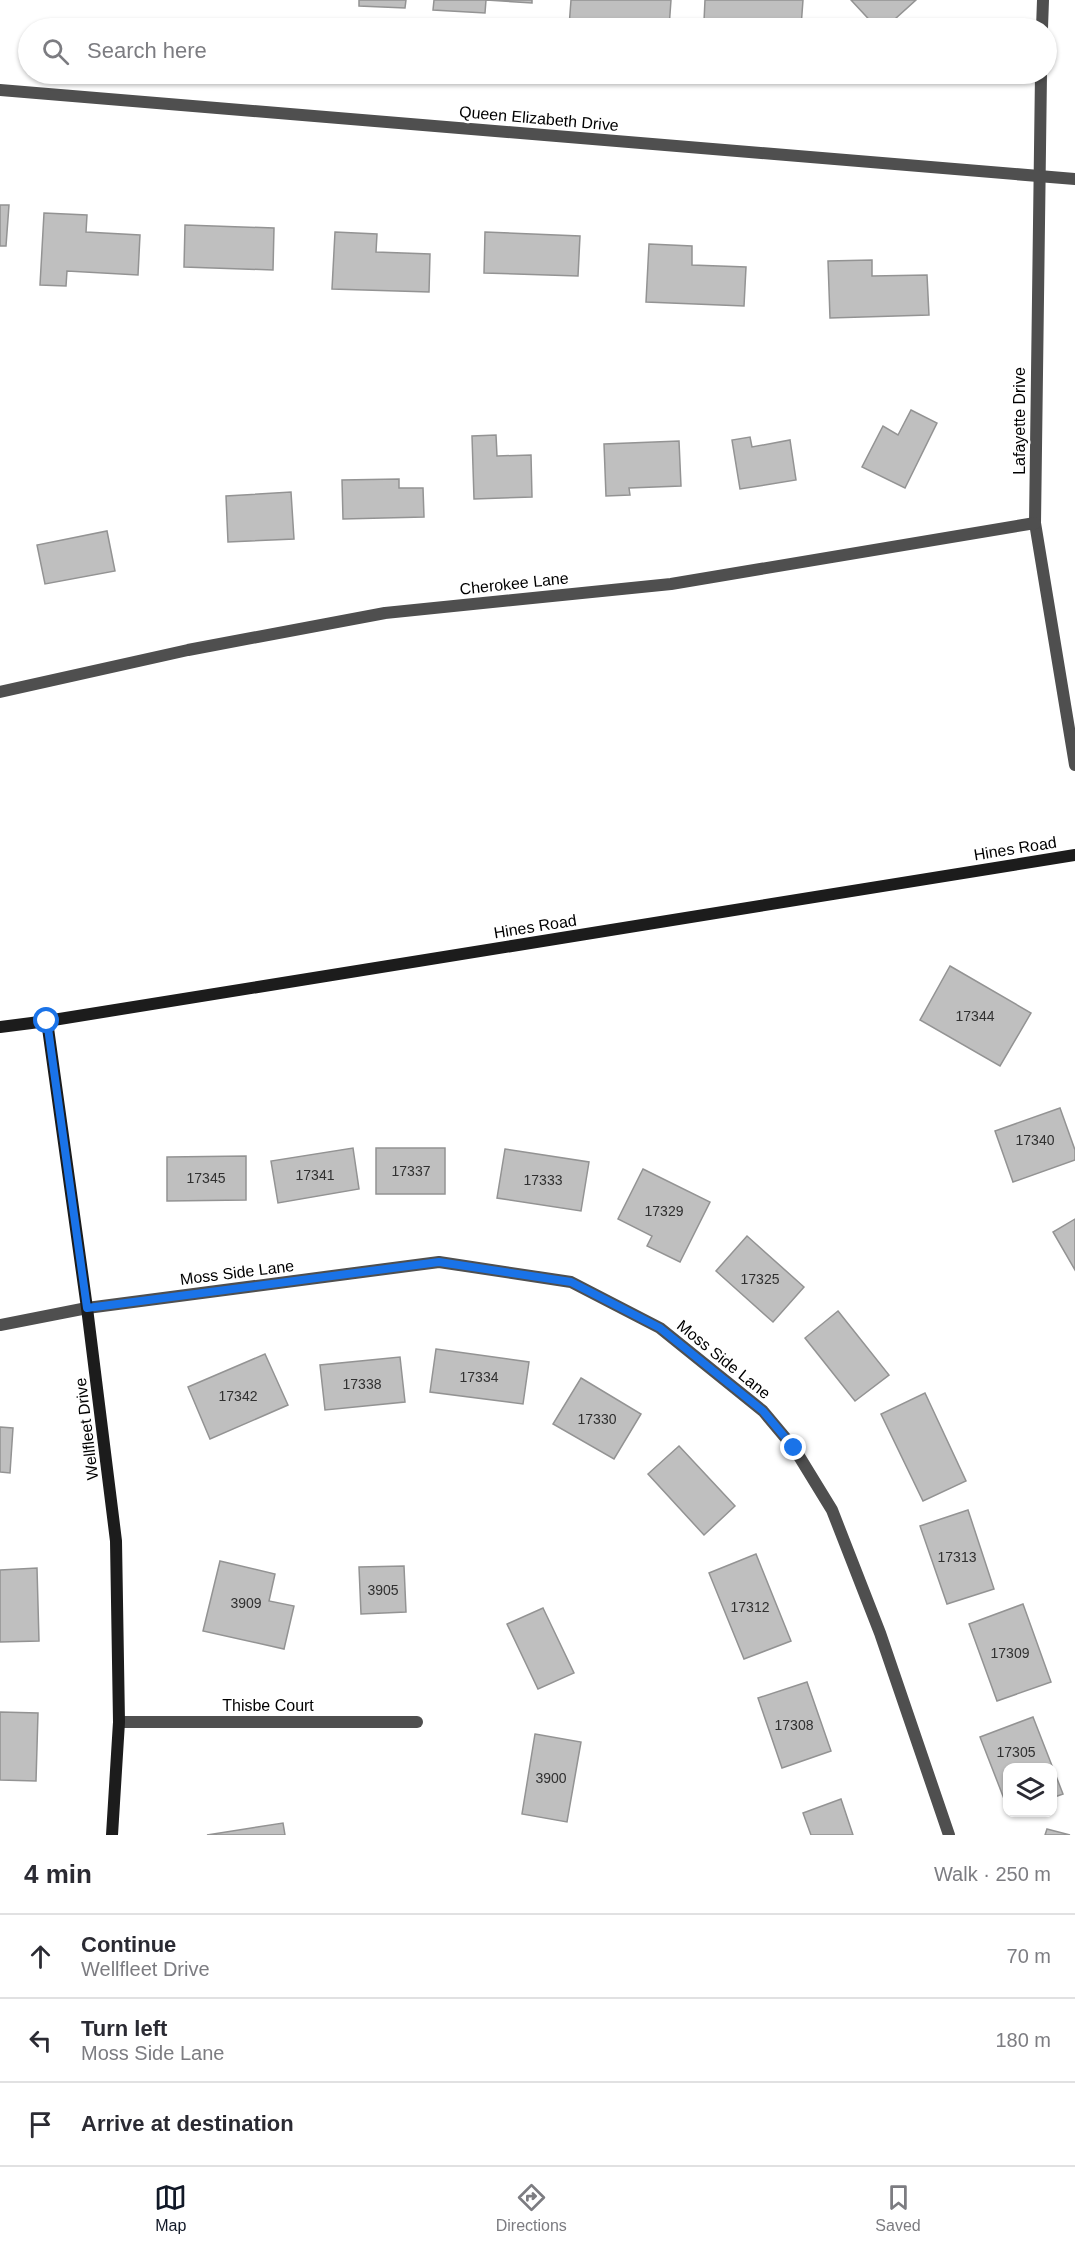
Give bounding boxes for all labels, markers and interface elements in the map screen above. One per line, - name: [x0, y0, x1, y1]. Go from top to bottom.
- search box: [18, 18, 1057, 84]
- icon: search: [39, 35, 72, 68]
- text: Search here: [87, 38, 207, 63]
- street label: Queen Elizabeth Drive: [458, 103, 620, 134]
- street label: Lafayette Drive: [1011, 367, 1028, 475]
- street label: Cherokee Lane: [459, 569, 569, 598]
- street label: Hines Road: [972, 834, 1058, 863]
- street label: Hines Road: [492, 912, 578, 941]
- route start: [33, 1007, 59, 1033]
- house number: 17344: [956, 1008, 995, 1024]
- house number: 17340: [1016, 1132, 1055, 1148]
- house number: 17337: [392, 1163, 431, 1179]
- house number: 17341: [296, 1167, 335, 1183]
- house number: 17345: [187, 1170, 226, 1186]
- house number: 17333: [524, 1172, 563, 1188]
- house number: 17329: [645, 1203, 684, 1219]
- street label: Moss Side Lane: [179, 1257, 295, 1288]
- house number: 17325: [741, 1271, 780, 1287]
- street label: Moss Side Lane: [674, 1317, 774, 1402]
- house number: 17334: [460, 1369, 499, 1385]
- house number: 17338: [343, 1376, 382, 1392]
- street label: Wellfleet Drive: [72, 1377, 101, 1481]
- house number: 17342: [219, 1388, 258, 1404]
- house number: 17330: [578, 1411, 617, 1427]
- route end: [780, 1434, 806, 1460]
- house number: 17313: [938, 1549, 977, 1565]
- house number: 3905: [367, 1582, 399, 1598]
- house number: 3909: [230, 1595, 262, 1611]
- house number: 17312: [731, 1599, 770, 1615]
- house number: 17309: [991, 1645, 1030, 1661]
- street label: Thisbe Court: [222, 1697, 314, 1714]
- house number: 17308: [775, 1717, 814, 1733]
- house number: 17305: [997, 1744, 1036, 1760]
- map controls: [1003, 1763, 1057, 1817]
- button: layers: [1003, 1763, 1057, 1817]
- house number: 3900: [535, 1770, 567, 1786]
- text: 4 min: [24, 1859, 92, 1889]
- text: Walk · 250 m: [934, 1863, 1051, 1885]
- text: Continue: [81, 1932, 176, 1957]
- icon: ahead: [24, 1940, 57, 1973]
- text: 70 m: [1007, 1945, 1051, 1967]
- text: Wellfleet Drive: [81, 1958, 210, 1980]
- text: Turn left: [81, 2016, 167, 2041]
- icon: left: [24, 2024, 57, 2057]
- text: 180 m: [995, 2029, 1051, 2051]
- text: Moss Side Lane: [81, 2042, 224, 2064]
- icon: arrive: [24, 2108, 57, 2141]
- text: Arrive at destination: [81, 2111, 294, 2136]
- tab: Map: [154, 2181, 187, 2235]
- tab: Directions: [496, 2181, 567, 2235]
- tab: Saved: [875, 2181, 921, 2235]

